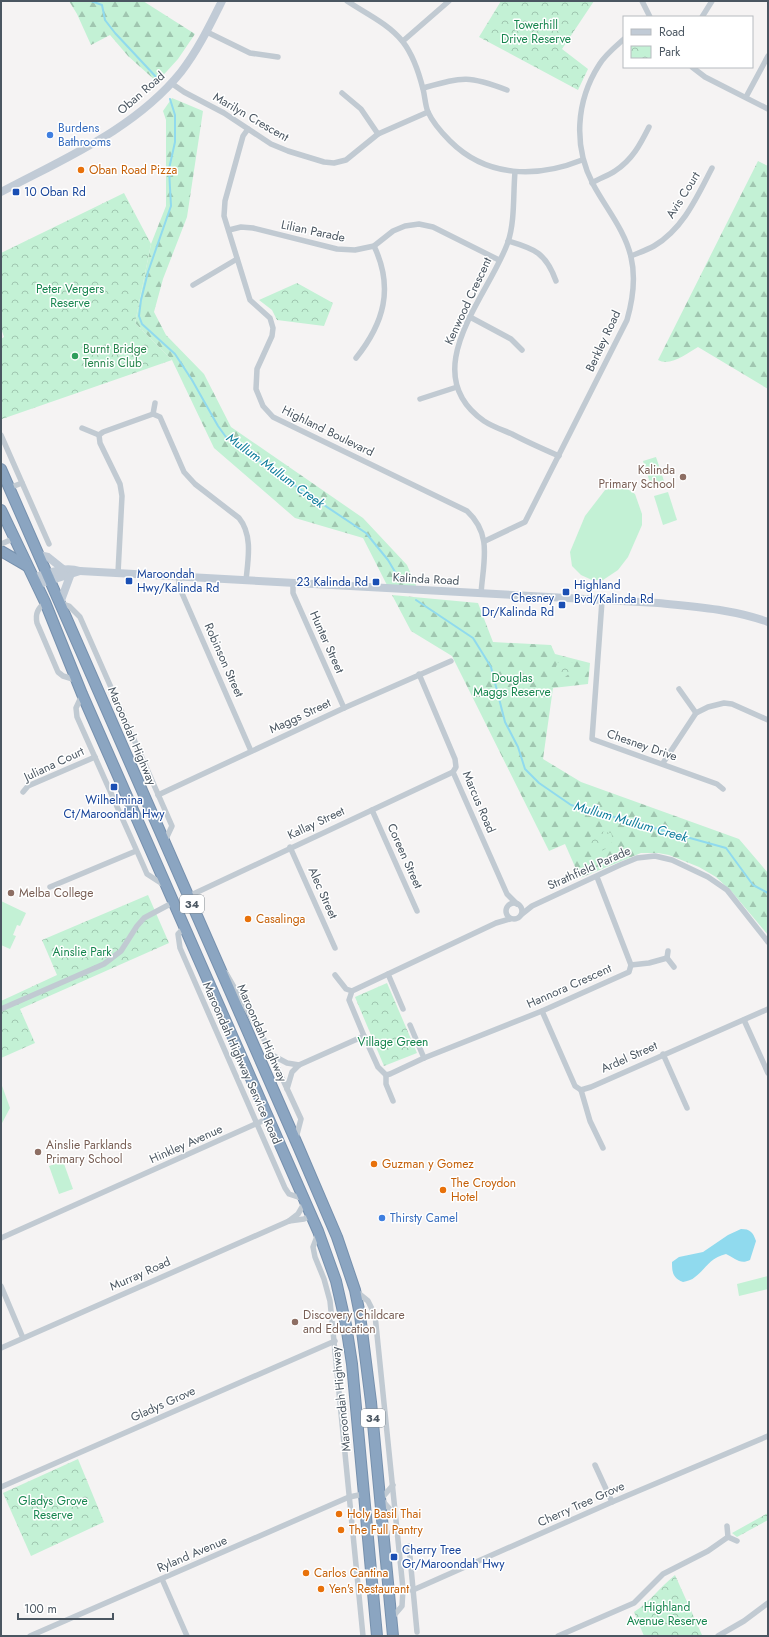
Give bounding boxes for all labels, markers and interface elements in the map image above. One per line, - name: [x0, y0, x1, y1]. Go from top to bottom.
- park label: Towerhill Drive Reserve: [501, 16, 571, 48]
- legend: [623, 16, 753, 68]
- text: Road: [659, 23, 685, 41]
- text: Park: [659, 43, 681, 61]
- street label: Oban Road: [113, 67, 169, 119]
- street label: Marilyn Crescent: [210, 88, 292, 146]
- place label: Burdens Bathrooms: [58, 119, 111, 151]
- marker: Burdens Bathrooms: [45, 130, 55, 140]
- place label: Oban Road Pizza: [89, 161, 178, 179]
- marker: Oban Road Pizza: [76, 165, 86, 175]
- street label: Avis Court: [662, 168, 705, 222]
- place label: 10 Oban Rd: [24, 183, 86, 201]
- marker: 10 Oban Rd: [11, 187, 21, 197]
- street label: Lilian Parade: [279, 215, 347, 247]
- street label: Kenwood Crescent: [440, 254, 496, 348]
- park label: Peter Vergers Reserve: [36, 280, 104, 312]
- street label: Berkley Road: [581, 307, 625, 375]
- place label: Burnt Bridge Tennis Club: [83, 340, 147, 372]
- marker: Burnt Bridge Tennis Club: [70, 351, 80, 361]
- street label: Highland Boulevard: [279, 401, 377, 461]
- water label: Mullum Mullum Creek: [223, 428, 329, 513]
- place label: Kalinda Primary School: [598, 461, 675, 493]
- marker: Kalinda Primary School: [678, 472, 688, 482]
- place label: Maroondah Hwy/Kalinda Rd: [137, 565, 219, 597]
- street label: Kalinda Road: [392, 568, 460, 590]
- place label: 23 Kalinda Rd: [297, 573, 368, 591]
- marker: Maroondah Hwy/Kalinda Rd: [124, 576, 134, 586]
- place label: Highland Bvd/Kalinda Rd: [574, 576, 654, 608]
- marker: 23 Kalinda Rd: [371, 577, 381, 587]
- marker: Highland Bvd/Kalinda Rd: [561, 587, 571, 597]
- place label: Chesney Dr/Kalinda Rd: [482, 589, 555, 621]
- marker: Chesney Dr/Kalinda Rd: [557, 600, 567, 610]
- street label: Hunter Street: [305, 608, 349, 676]
- street label: Robinson Street: [200, 620, 248, 700]
- park label: Douglas Maggs Reserve: [473, 669, 551, 701]
- street label: Maroondah Highway: [103, 684, 161, 789]
- street label: Maggs Street: [266, 694, 334, 738]
- street label: Chesney Drive: [604, 725, 680, 765]
- street label: Juliana Court: [19, 742, 87, 787]
- street label: Marcus Road: [458, 768, 500, 836]
- marker: Wilhelmina Ct/Maroondah Hwy: [109, 782, 119, 792]
- place label: Wilhelmina Ct/Maroondah Hwy: [63, 791, 165, 823]
- water label: Mullum Mullum Creek: [572, 796, 690, 847]
- street label: Kallay Street: [284, 802, 348, 844]
- street label: Coreen Street: [383, 821, 427, 892]
- street label: Strathfield Parade: [545, 842, 633, 894]
- street label: Alec Street: [304, 864, 342, 922]
- place label: Melba College: [19, 884, 93, 902]
- marker: Melba College: [6, 888, 16, 898]
- road number: 34: [180, 895, 204, 913]
- place label: Casalinga: [256, 910, 306, 928]
- marker: Casalinga: [243, 914, 253, 924]
- park label: Ainslie Park: [52, 943, 112, 961]
- street label: Hannora Crescent: [524, 959, 614, 1013]
- street label: Maroondah Highway Service Road: [198, 979, 286, 1147]
- street label: Maroondah Highway: [232, 981, 292, 1085]
- park label: Village Green: [358, 1033, 428, 1051]
- street label: Ardel Street: [598, 1037, 660, 1077]
- street label: Hinkley Avenue: [147, 1120, 225, 1168]
- place label: Ainslie Parklands Primary School: [46, 1136, 132, 1168]
- marker: Ainslie Parklands Primary School: [33, 1147, 43, 1157]
- place label: Guzman y Gomez: [382, 1155, 474, 1173]
- marker: Guzman y Gomez: [369, 1159, 379, 1169]
- place label: The Croydon Hotel: [451, 1174, 516, 1206]
- marker: The Croydon Hotel: [438, 1185, 448, 1195]
- place label: Thirsty Camel: [390, 1209, 458, 1227]
- marker: Thirsty Camel: [377, 1213, 387, 1223]
- street label: Murray Road: [107, 1253, 173, 1295]
- place label: Discovery Childcare and Education: [303, 1306, 405, 1338]
- marker: Discovery Childcare and Education: [290, 1317, 300, 1327]
- street label: Maroondah Highway: [326, 1345, 355, 1452]
- street label: Gladys Grove: [128, 1382, 198, 1426]
- road number: 34: [361, 1409, 385, 1427]
- street label: Cherry Tree Grove: [535, 1477, 627, 1531]
- park label: Gladys Grove Reserve: [18, 1492, 88, 1524]
- place label: Holy Basil Thai: [347, 1505, 421, 1523]
- marker: Holy Basil Thai: [334, 1509, 344, 1519]
- place label: The Full Pantry: [349, 1521, 423, 1539]
- marker: The Full Pantry: [336, 1525, 346, 1535]
- street label: Ryland Avenue: [154, 1531, 230, 1577]
- place label: Cherry Tree Gr/Maroondah Hwy: [402, 1541, 505, 1573]
- marker: Cherry Tree Gr/Maroondah Hwy: [389, 1552, 399, 1562]
- place label: Carlos Cantina: [314, 1564, 388, 1582]
- marker: Carlos Cantina: [301, 1568, 311, 1578]
- place label: Yen's Restaurant: [329, 1580, 409, 1598]
- marker: Yen's Restaurant: [316, 1584, 326, 1594]
- scale bar: [18, 1595, 113, 1621]
- park label: Highland Avenue Reserve: [627, 1598, 707, 1630]
- text: 100 m: [24, 1600, 57, 1618]

